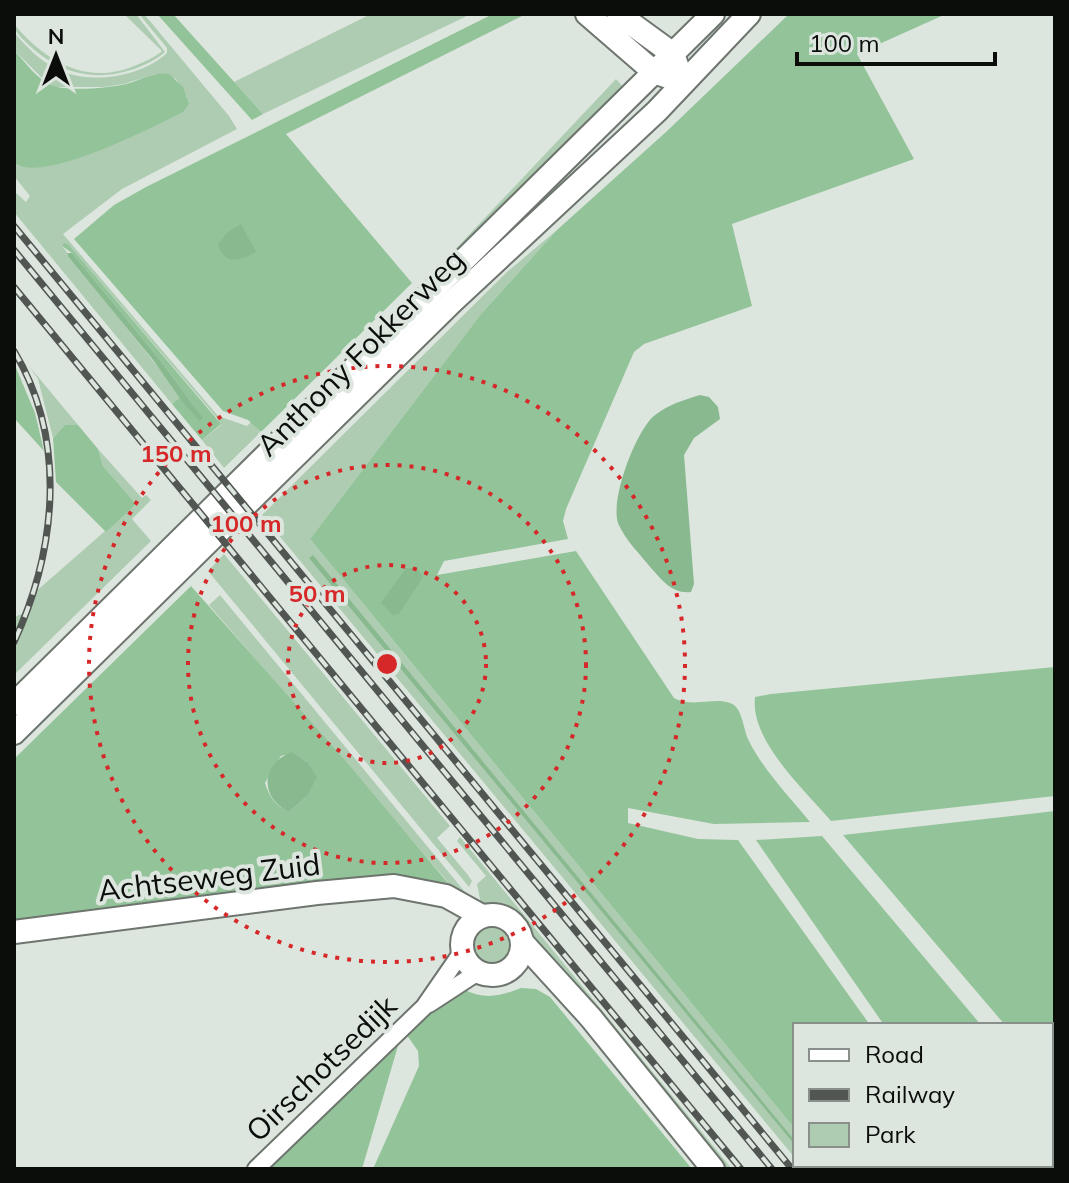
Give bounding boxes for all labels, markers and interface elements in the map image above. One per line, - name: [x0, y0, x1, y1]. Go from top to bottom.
- north arrow: [16, 16, 96, 96]
- scale bar: [797, 16, 995, 66]
- text: N: [48, 22, 64, 50]
- text: 100 m: [809, 28, 880, 58]
- street label: Anthony Fokkerweg: [248, 240, 472, 464]
- text: 150 m: [140, 438, 212, 468]
- text: 100 m: [210, 508, 282, 538]
- text: 50 m: [289, 578, 345, 608]
- centre of rings: [373, 650, 401, 678]
- street label: Achtseweg Zuid: [96, 844, 322, 910]
- street label: Oirschotsedijk: [238, 986, 405, 1149]
- legend: [793, 1023, 1053, 1167]
- text: Road: [865, 1039, 924, 1069]
- text: Railway: [865, 1079, 955, 1109]
- text: Park: [865, 1119, 916, 1149]

